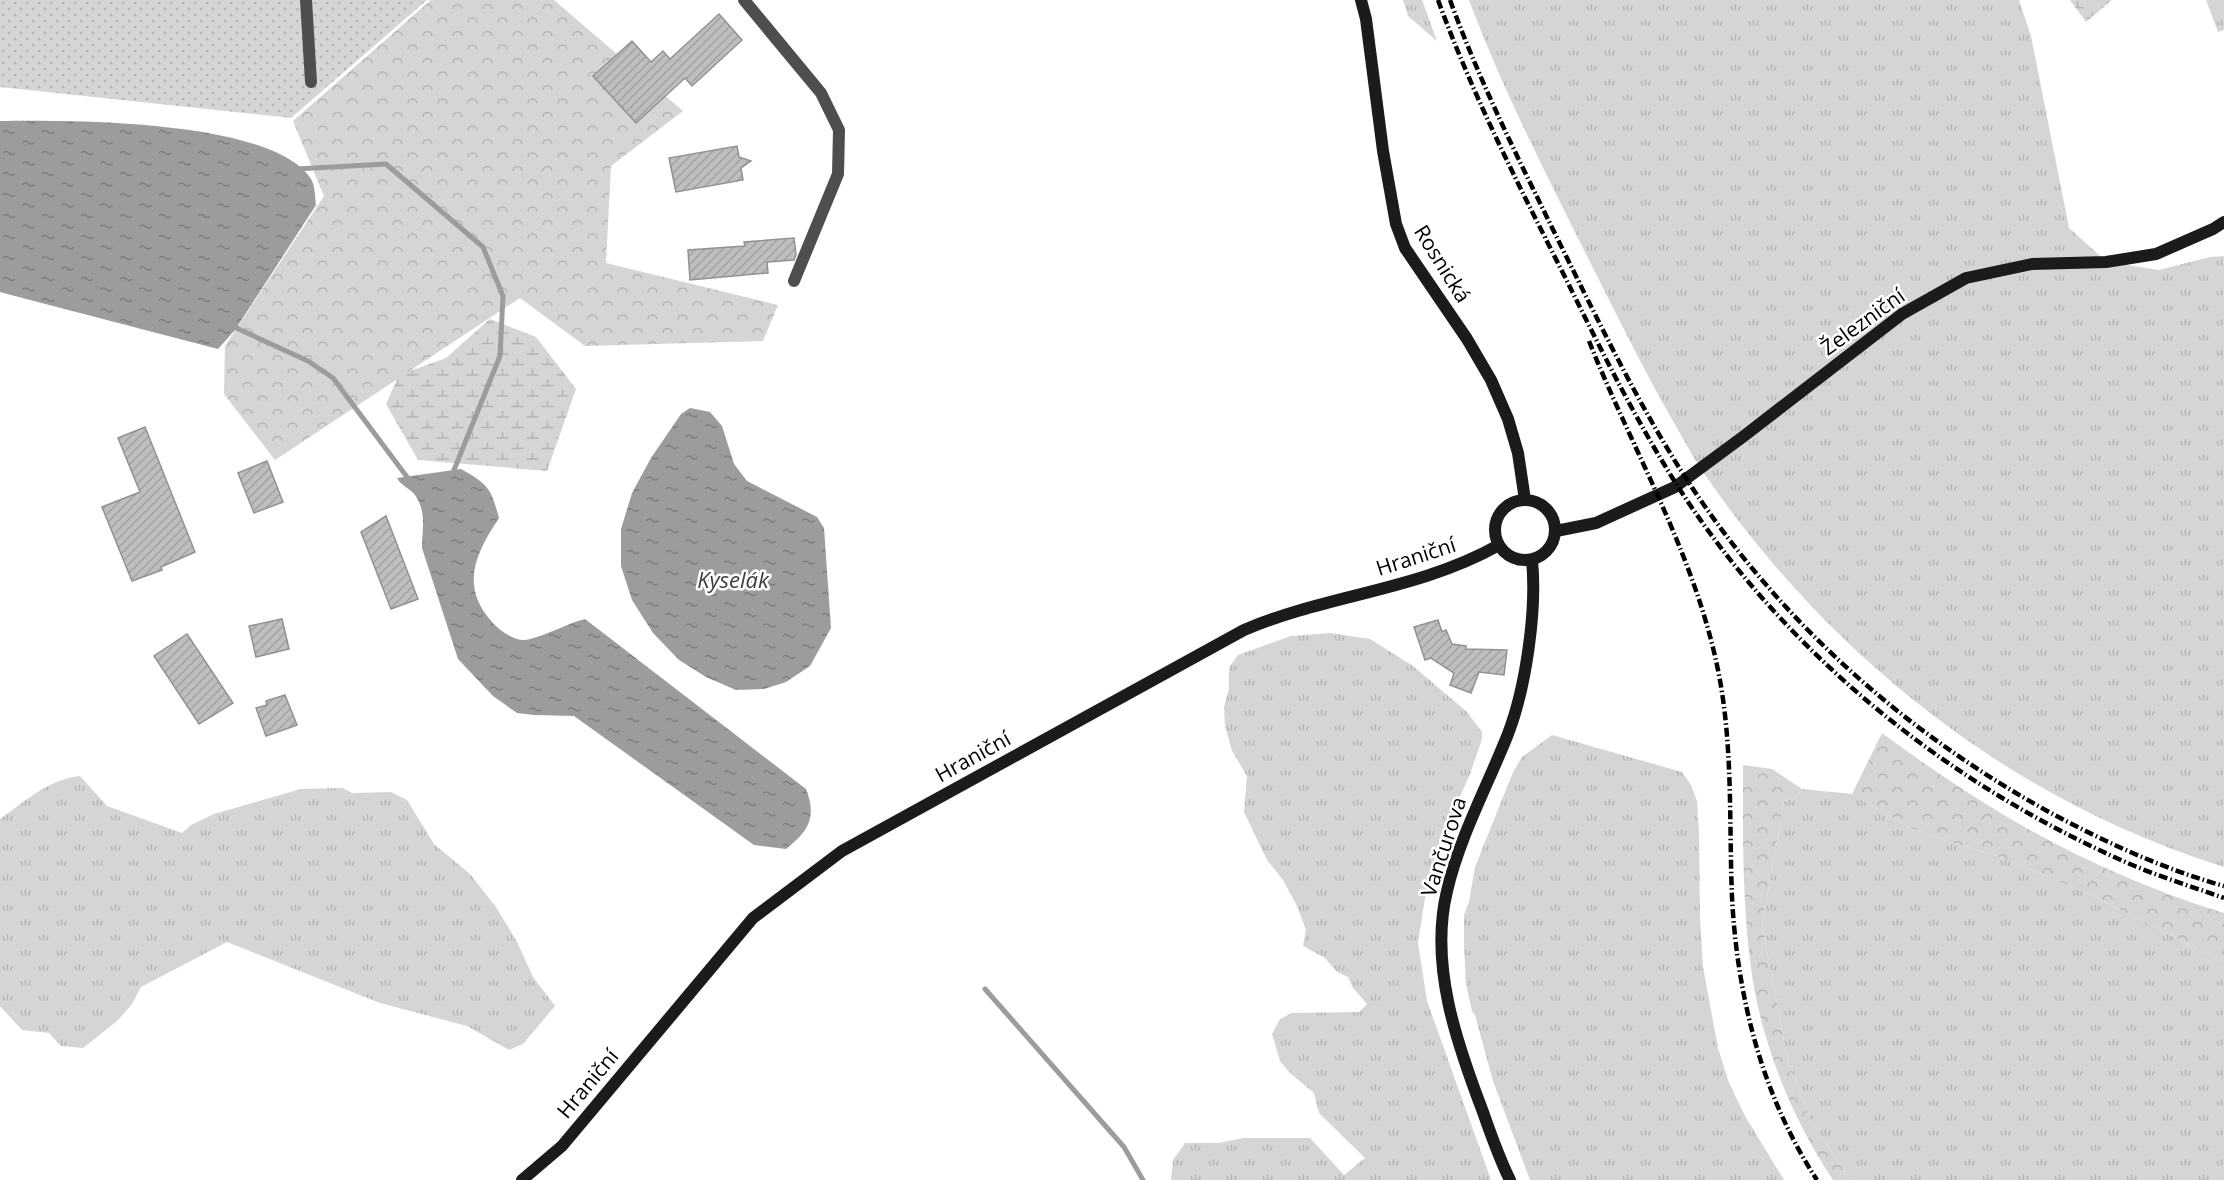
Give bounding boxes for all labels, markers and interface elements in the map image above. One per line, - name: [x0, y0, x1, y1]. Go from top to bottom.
- street label: Rosnická: [1408, 219, 1478, 308]
- street label: Železniční: [1815, 281, 1911, 361]
- street label: Hraniční: [1372, 530, 1460, 582]
- water label: Kyselák: [697, 564, 770, 594]
- street label: Hraniční: [930, 724, 1016, 788]
- street label: Vančurova: [1414, 793, 1472, 900]
- street label: Hraniční: [550, 1042, 625, 1124]

